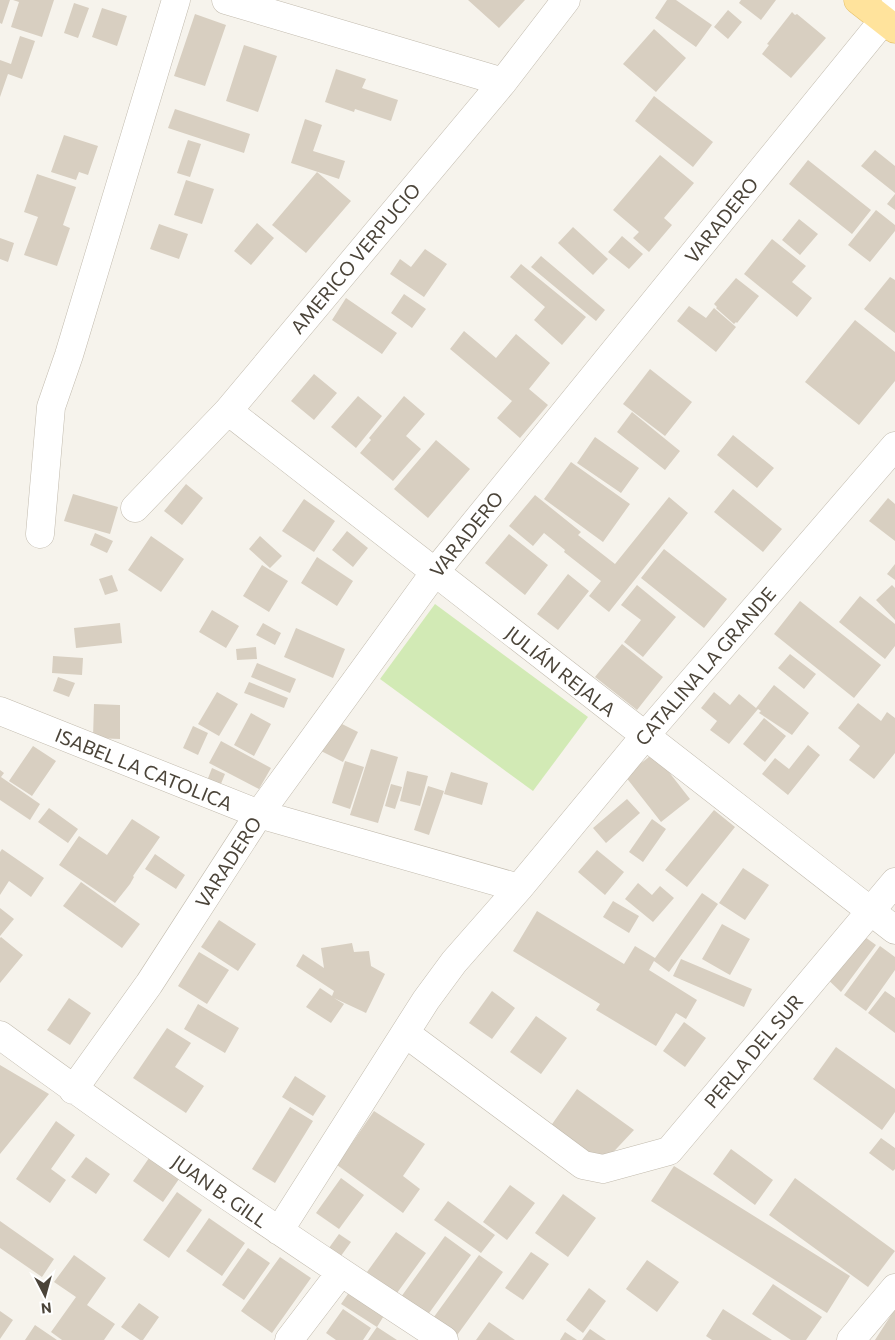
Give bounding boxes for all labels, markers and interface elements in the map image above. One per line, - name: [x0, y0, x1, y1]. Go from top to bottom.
- street label: VARADERO: [679, 172, 763, 268]
- street label: AMERICO VERPUCIO: [285, 178, 425, 338]
- street label: VARADERO: [424, 486, 508, 582]
- street label: CATALINA LA GRANDE: [630, 582, 780, 750]
- street label: JULIÁN REJALA: [501, 621, 621, 721]
- street label: ISABEL LA CATOLICA: [52, 723, 236, 815]
- street label: VARADERO: [190, 812, 266, 912]
- street label: PERLA DEL SUR: [699, 989, 807, 1112]
- street label: JUAN B. GILL: [168, 1150, 272, 1232]
- north arrow: [20, 1270, 70, 1320]
- text: N: [40, 1299, 53, 1317]

